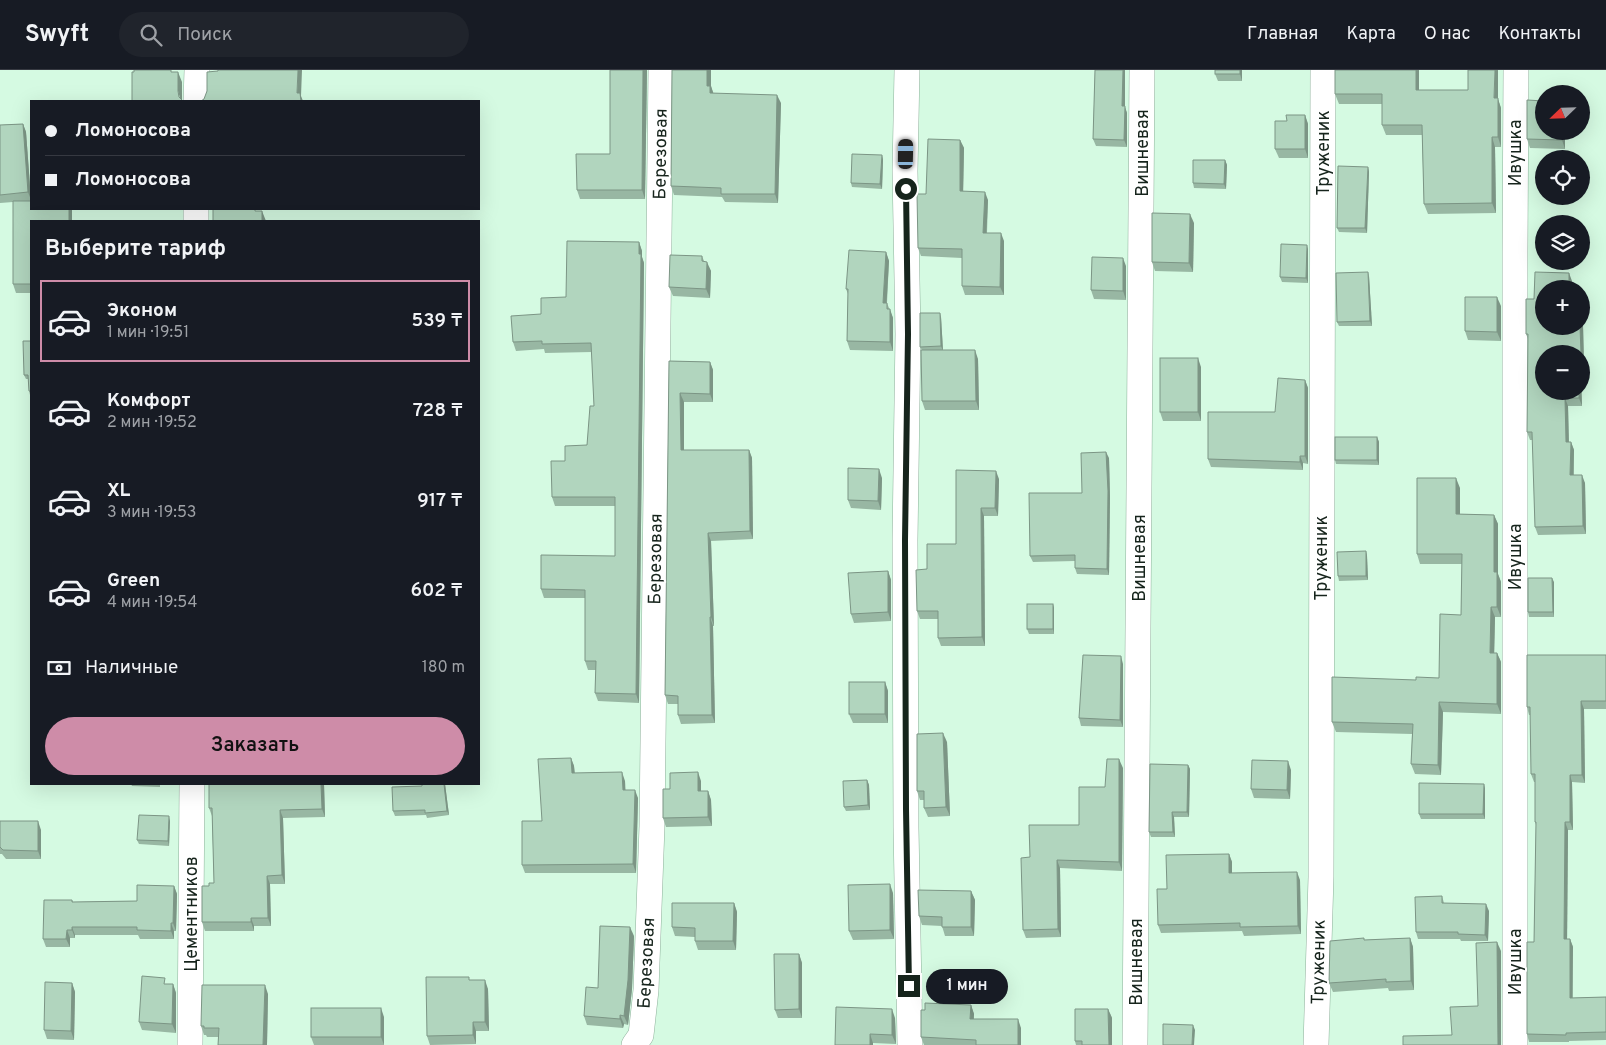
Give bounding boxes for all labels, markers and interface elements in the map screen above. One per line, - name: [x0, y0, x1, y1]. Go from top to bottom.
- search box: [119, 12, 469, 57]
- text: Swyft: [25, 20, 89, 50]
- icon: search: [137, 21, 165, 49]
- text: Поиск: [177, 23, 233, 47]
- text: Главная: [1247, 23, 1318, 46]
- text: Карта: [1346, 23, 1396, 46]
- text: О нас: [1424, 23, 1470, 46]
- text: Контакты: [1498, 23, 1581, 46]
- north arrow: [1535, 85, 1590, 140]
- map controls: [1535, 85, 1590, 400]
- street label: Березовая: [649, 108, 674, 200]
- street label: Вишневая: [1132, 109, 1155, 197]
- street label: Труженик: [1313, 110, 1336, 196]
- text: Ломоносова: [75, 119, 191, 143]
- street label: Ивушка: [1505, 120, 1528, 186]
- car: [898, 139, 913, 169]
- button: locate: [1535, 150, 1590, 205]
- text: Ломоносова: [75, 168, 191, 192]
- route start: [895, 178, 917, 200]
- button: layers: [1535, 215, 1590, 270]
- text: Выберите тариф: [45, 236, 226, 263]
- button: +: [1535, 280, 1590, 335]
- icon: car: [47, 299, 92, 344]
- text: Эконом: [107, 299, 177, 323]
- text: 539 ₸: [411, 309, 463, 333]
- text: 1 мин · 19:51: [107, 323, 189, 343]
- button: −: [1535, 345, 1590, 400]
- icon: car: [47, 389, 92, 434]
- text: Комфорт: [107, 389, 190, 413]
- text: 728 ₸: [413, 399, 463, 423]
- text: 2 мин · 19:52: [107, 413, 197, 433]
- icon: car: [47, 479, 92, 524]
- text: XL: [107, 479, 130, 503]
- text: 917 ₸: [417, 489, 463, 513]
- text: 3 мин · 19:53: [107, 503, 196, 523]
- street label: Березовая: [644, 513, 669, 605]
- street label: Вишневая: [1129, 514, 1152, 602]
- street label: Труженик: [1311, 515, 1334, 601]
- street label: Ивушка: [1505, 524, 1528, 590]
- icon: car: [47, 569, 92, 614]
- text: Green: [107, 569, 160, 593]
- text: 602 ₸: [410, 579, 463, 603]
- text: 4 мин · 19:54: [107, 593, 197, 613]
- icon: cash: [45, 654, 73, 682]
- text: Наличные: [85, 656, 178, 680]
- text: 180 m: [422, 658, 465, 678]
- button: Заказать: [45, 717, 465, 775]
- street label: Цементников: [181, 856, 204, 972]
- street label: Березовая: [634, 917, 661, 1009]
- street label: Вишневая: [1126, 918, 1149, 1006]
- street label: Труженик: [1307, 919, 1332, 1005]
- street label: Ивушка: [1505, 929, 1528, 995]
- callout: 1 мин: [926, 968, 1009, 1004]
- route end: [898, 975, 920, 997]
- text: 1 мин: [947, 976, 987, 996]

